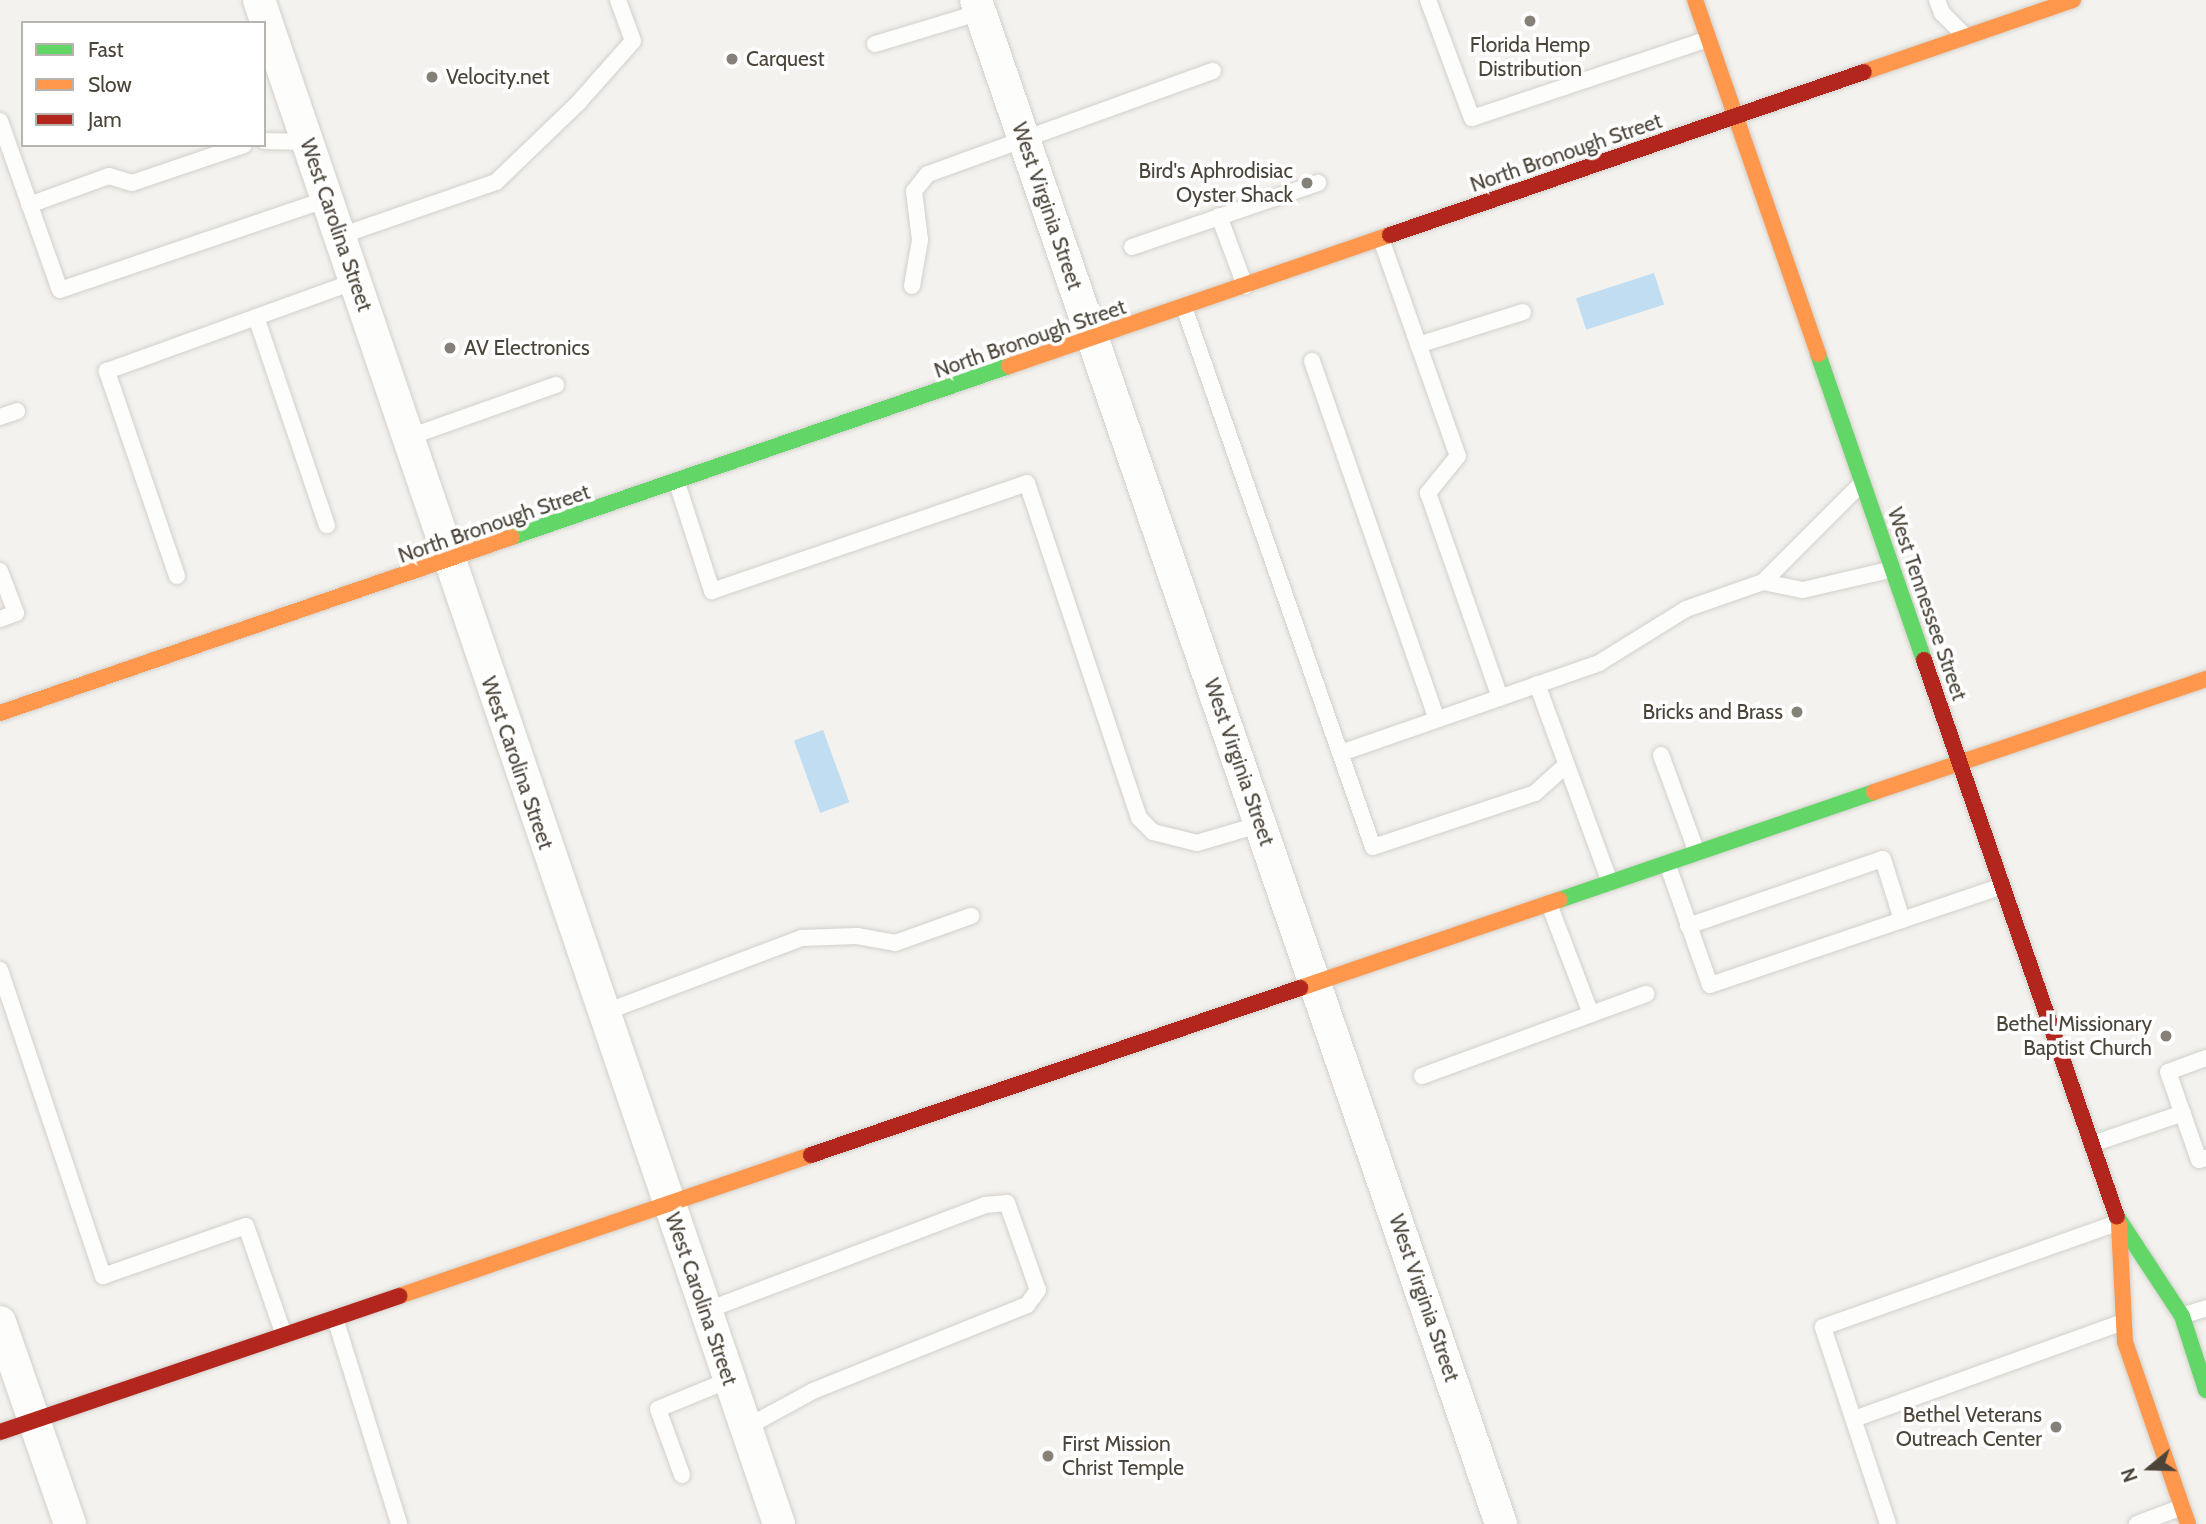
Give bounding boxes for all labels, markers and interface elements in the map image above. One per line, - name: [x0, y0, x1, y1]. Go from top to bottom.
- marker: Florida Hemp Distribution: [1522, 13, 1538, 29]
- legend: [21, 21, 266, 147]
- place label: Florida Hemp Distribution: [1470, 32, 1590, 82]
- text: Fast: [88, 37, 124, 62]
- place label: Carquest: [746, 46, 825, 72]
- marker: Carquest: [724, 51, 740, 67]
- place label: Velocity.net: [446, 64, 550, 90]
- marker: Velocity.net: [424, 69, 440, 85]
- text: Slow: [88, 72, 132, 97]
- text: Jam: [88, 107, 122, 132]
- street label: North Bronough Street: [1467, 108, 1665, 198]
- street label: West Virginia Street: [1007, 119, 1087, 293]
- street label: West Carolina Street: [295, 135, 377, 315]
- place label: Bird's Aphrodisiac Oyster Shack: [1139, 158, 1293, 208]
- marker: Bird's Aphrodisiac Oyster Shack: [1299, 175, 1315, 191]
- street label: North Bronough Street: [931, 294, 1129, 384]
- place label: AV Electronics: [464, 335, 590, 361]
- marker: AV Electronics: [442, 340, 458, 356]
- street label: North Bronough Street: [395, 479, 593, 569]
- street label: West Tennessee Street: [1882, 504, 1972, 704]
- street label: West Carolina Street: [476, 673, 558, 853]
- street label: West Virginia Street: [1199, 675, 1279, 849]
- place label: Bricks and Brass: [1643, 699, 1783, 725]
- marker: Bricks and Brass: [1789, 704, 1805, 720]
- place label: Bethel Missionary Baptist Church: [1996, 1011, 2152, 1061]
- marker: Bethel Missionary Baptist Church: [2158, 1028, 2174, 1044]
- street label: West Carolina Street: [660, 1209, 742, 1389]
- street label: West Virginia Street: [1384, 1211, 1464, 1385]
- place label: Bethel Veterans Outreach Center: [1896, 1402, 2042, 1452]
- marker: Bethel Veterans Outreach Center: [2048, 1419, 2064, 1435]
- place label: First Mission Christ Temple: [1062, 1431, 1184, 1481]
- north arrow: [2115, 1433, 2185, 1503]
- marker: First Mission Christ Temple: [1040, 1448, 1056, 1464]
- text: N: [2117, 1465, 2143, 1485]

